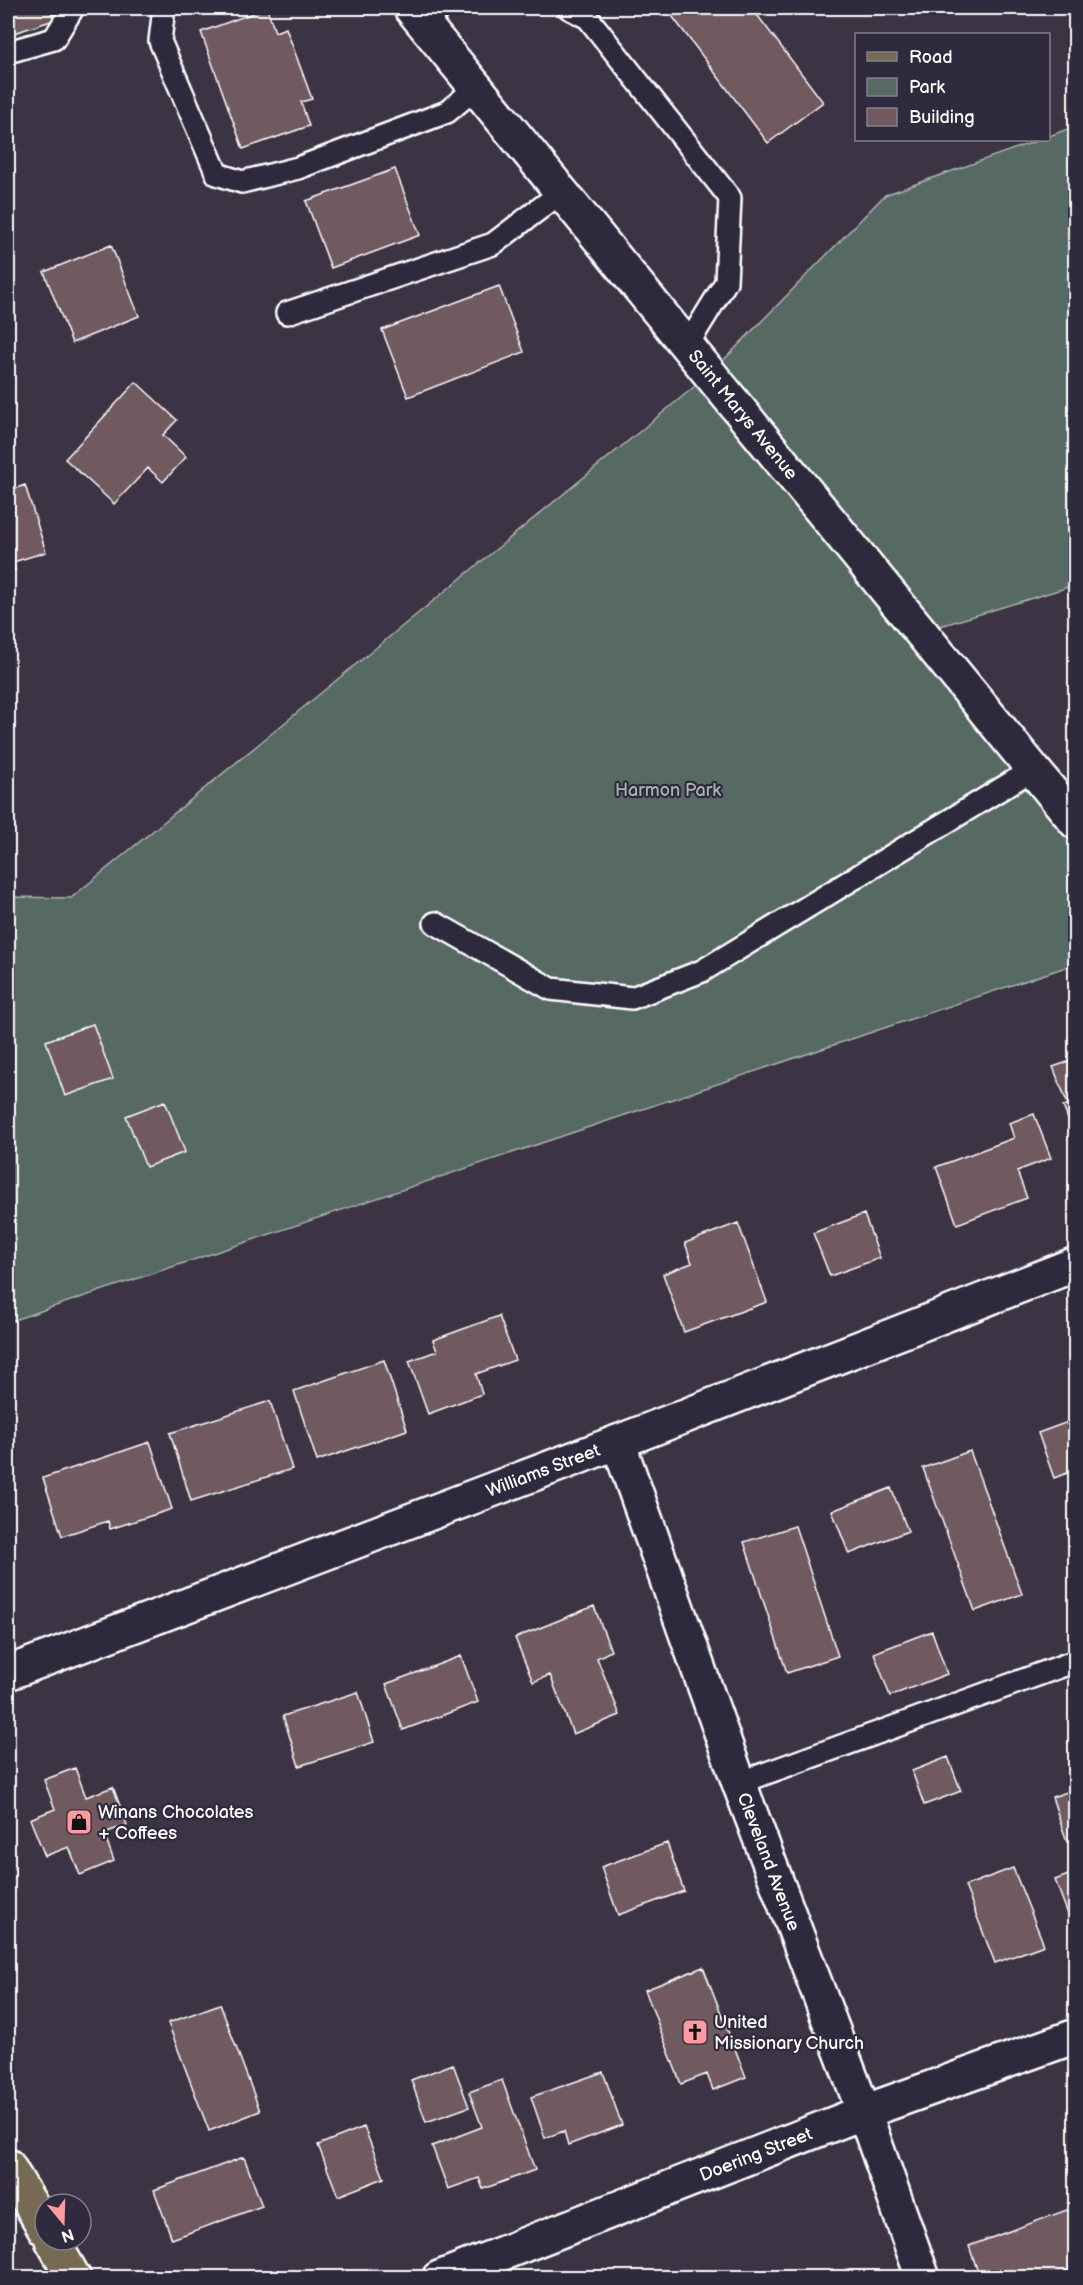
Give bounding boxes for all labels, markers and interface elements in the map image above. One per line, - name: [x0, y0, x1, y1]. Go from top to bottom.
- legend: [855, 33, 1050, 141]
- text: Road: [909, 47, 953, 68]
- text: Park: [909, 77, 945, 98]
- text: Building: [909, 107, 975, 128]
- street label: Saint Marys Avenue: [684, 345, 802, 484]
- park label: Harmon Park: [615, 780, 721, 801]
- street label: Williams Street: [483, 1439, 603, 1501]
- street label: Cleveland Avenue: [733, 1790, 805, 1934]
- place label: Winans Chocolates + Coffees: [98, 1802, 254, 1844]
- shop icon: Winans Chocolates + Coffees: [64, 1807, 94, 1837]
- place label: United Missionary Church: [714, 2012, 864, 2054]
- church icon: United Missionary Church: [680, 2017, 710, 2047]
- street label: Doering Street: [696, 2123, 815, 2186]
- north arrow: [33, 2192, 93, 2252]
- text: N: [59, 2224, 76, 2246]

